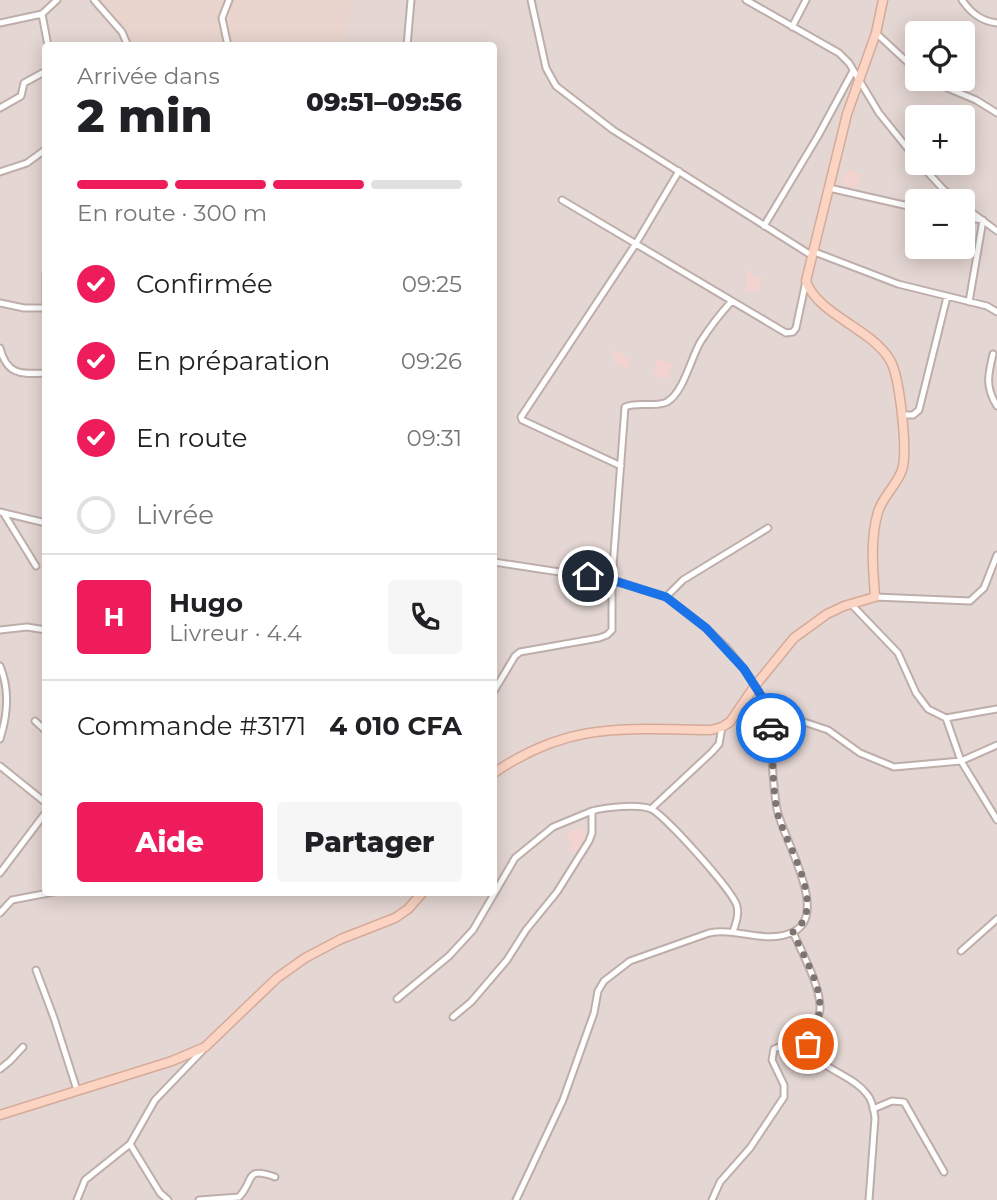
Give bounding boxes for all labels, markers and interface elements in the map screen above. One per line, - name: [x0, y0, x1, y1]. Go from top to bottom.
- map controls: [905, 21, 975, 259]
- button: locate: [905, 21, 975, 91]
- text: Arrivée dans: [77, 62, 220, 90]
- text: 09:51–09:56: [306, 86, 462, 118]
- text: 2 min: [77, 87, 212, 144]
- button: +: [905, 105, 975, 175]
- button: −: [905, 189, 975, 259]
- text: En route · 300 m: [77, 199, 267, 227]
- icon: check: [77, 265, 115, 303]
- text: Confirmée: [136, 268, 273, 300]
- text: 09:25: [402, 270, 462, 298]
- icon: check: [77, 342, 115, 380]
- text: En préparation: [136, 345, 330, 377]
- text: 09:26: [401, 347, 462, 375]
- icon: check: [77, 419, 115, 457]
- text: En route: [136, 422, 247, 454]
- text: 09:31: [407, 424, 462, 452]
- text: Livrée: [136, 499, 214, 531]
- pin: [558, 546, 618, 606]
- icon: home: [569, 557, 607, 595]
- button: phone: [388, 580, 462, 654]
- text: Hugo: [169, 587, 243, 619]
- text: H: [103, 601, 125, 633]
- text: Livreur · 4.4: [169, 619, 302, 647]
- courier: [736, 693, 806, 763]
- icon: car: [752, 709, 790, 747]
- text: Commande #3171: [77, 710, 306, 742]
- text: 4 010 CFA: [329, 710, 462, 742]
- button: Aide: [77, 802, 263, 882]
- button: Partager: [277, 802, 462, 882]
- pin: [778, 1014, 838, 1074]
- icon: bag: [789, 1025, 827, 1063]

